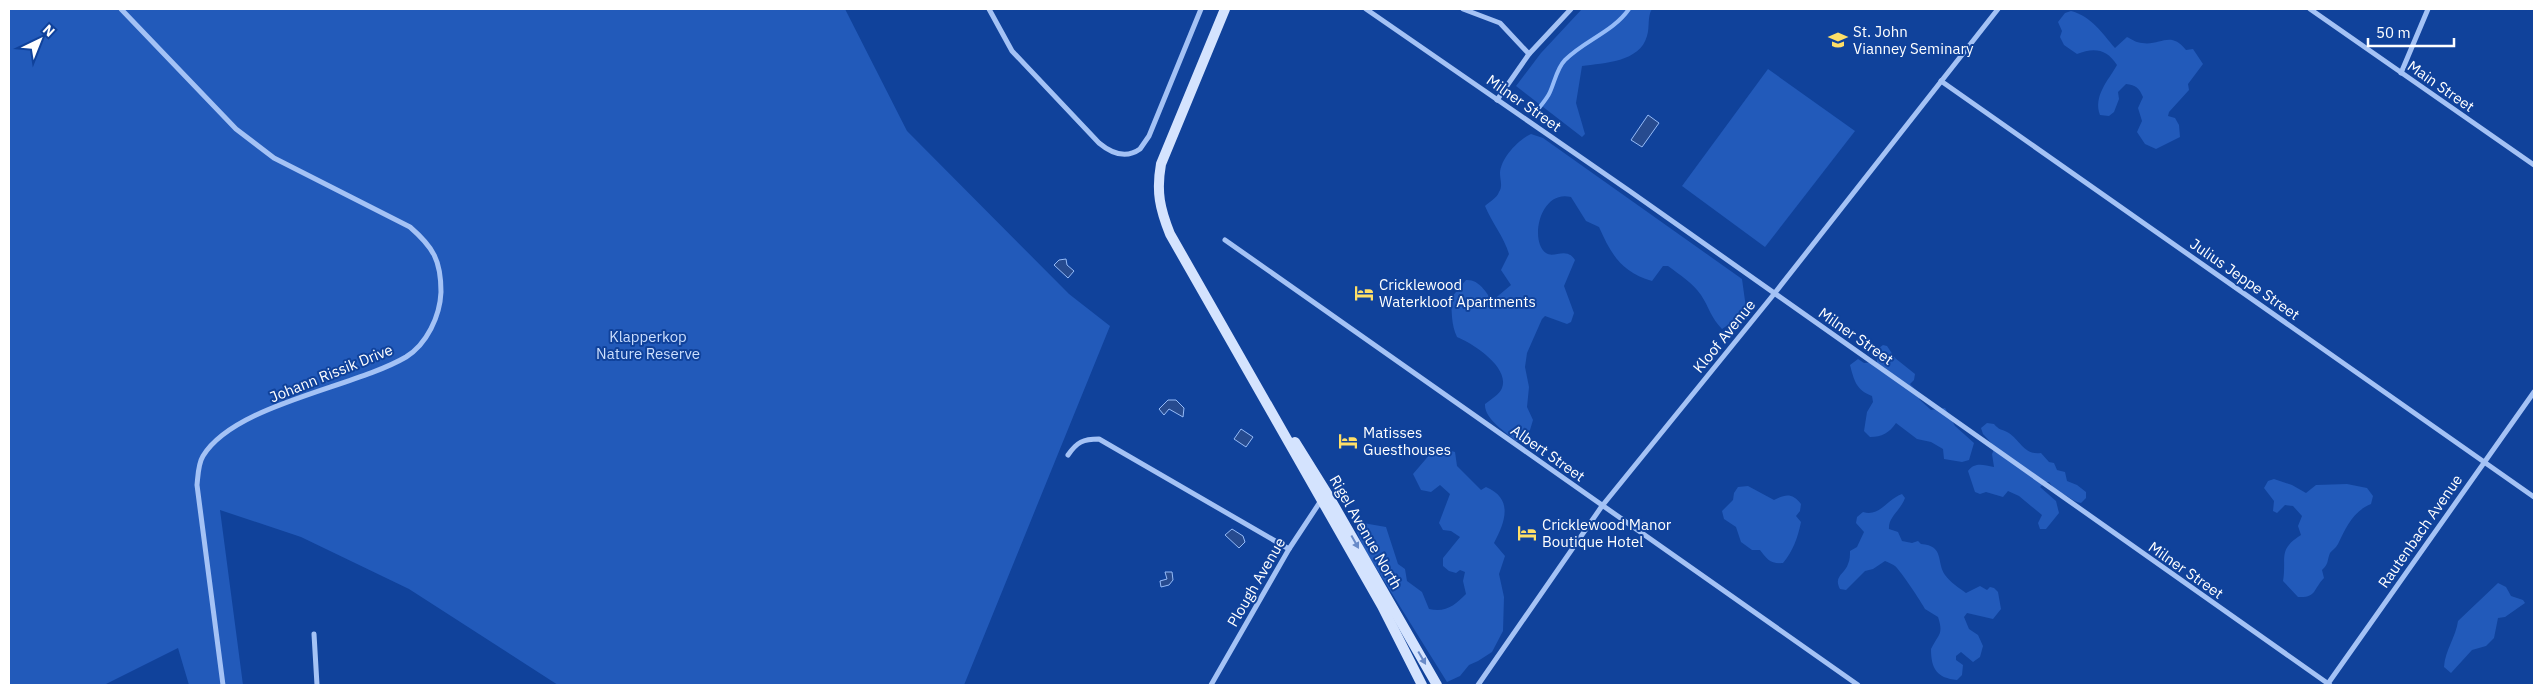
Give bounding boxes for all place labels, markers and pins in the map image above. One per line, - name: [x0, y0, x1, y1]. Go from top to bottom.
- place label: St. John Vianney Seminary: [1853, 22, 1974, 58]
- school or university icon: St. John Vianney Seminary: [1827, 29, 1849, 51]
- place label: Cricklewood Waterkloof Apartments: [1379, 275, 1536, 311]
- hotel icon: Cricklewood Waterkloof Apartments: [1353, 282, 1375, 304]
- place label: Matisses Guesthouses: [1363, 423, 1451, 459]
- hotel icon: Matisses Guesthouses: [1337, 430, 1359, 452]
- place label: Cricklewood Manor Boutique Hotel: [1542, 515, 1672, 551]
- hotel icon: Cricklewood Manor Boutique Hotel: [1516, 522, 1538, 544]

